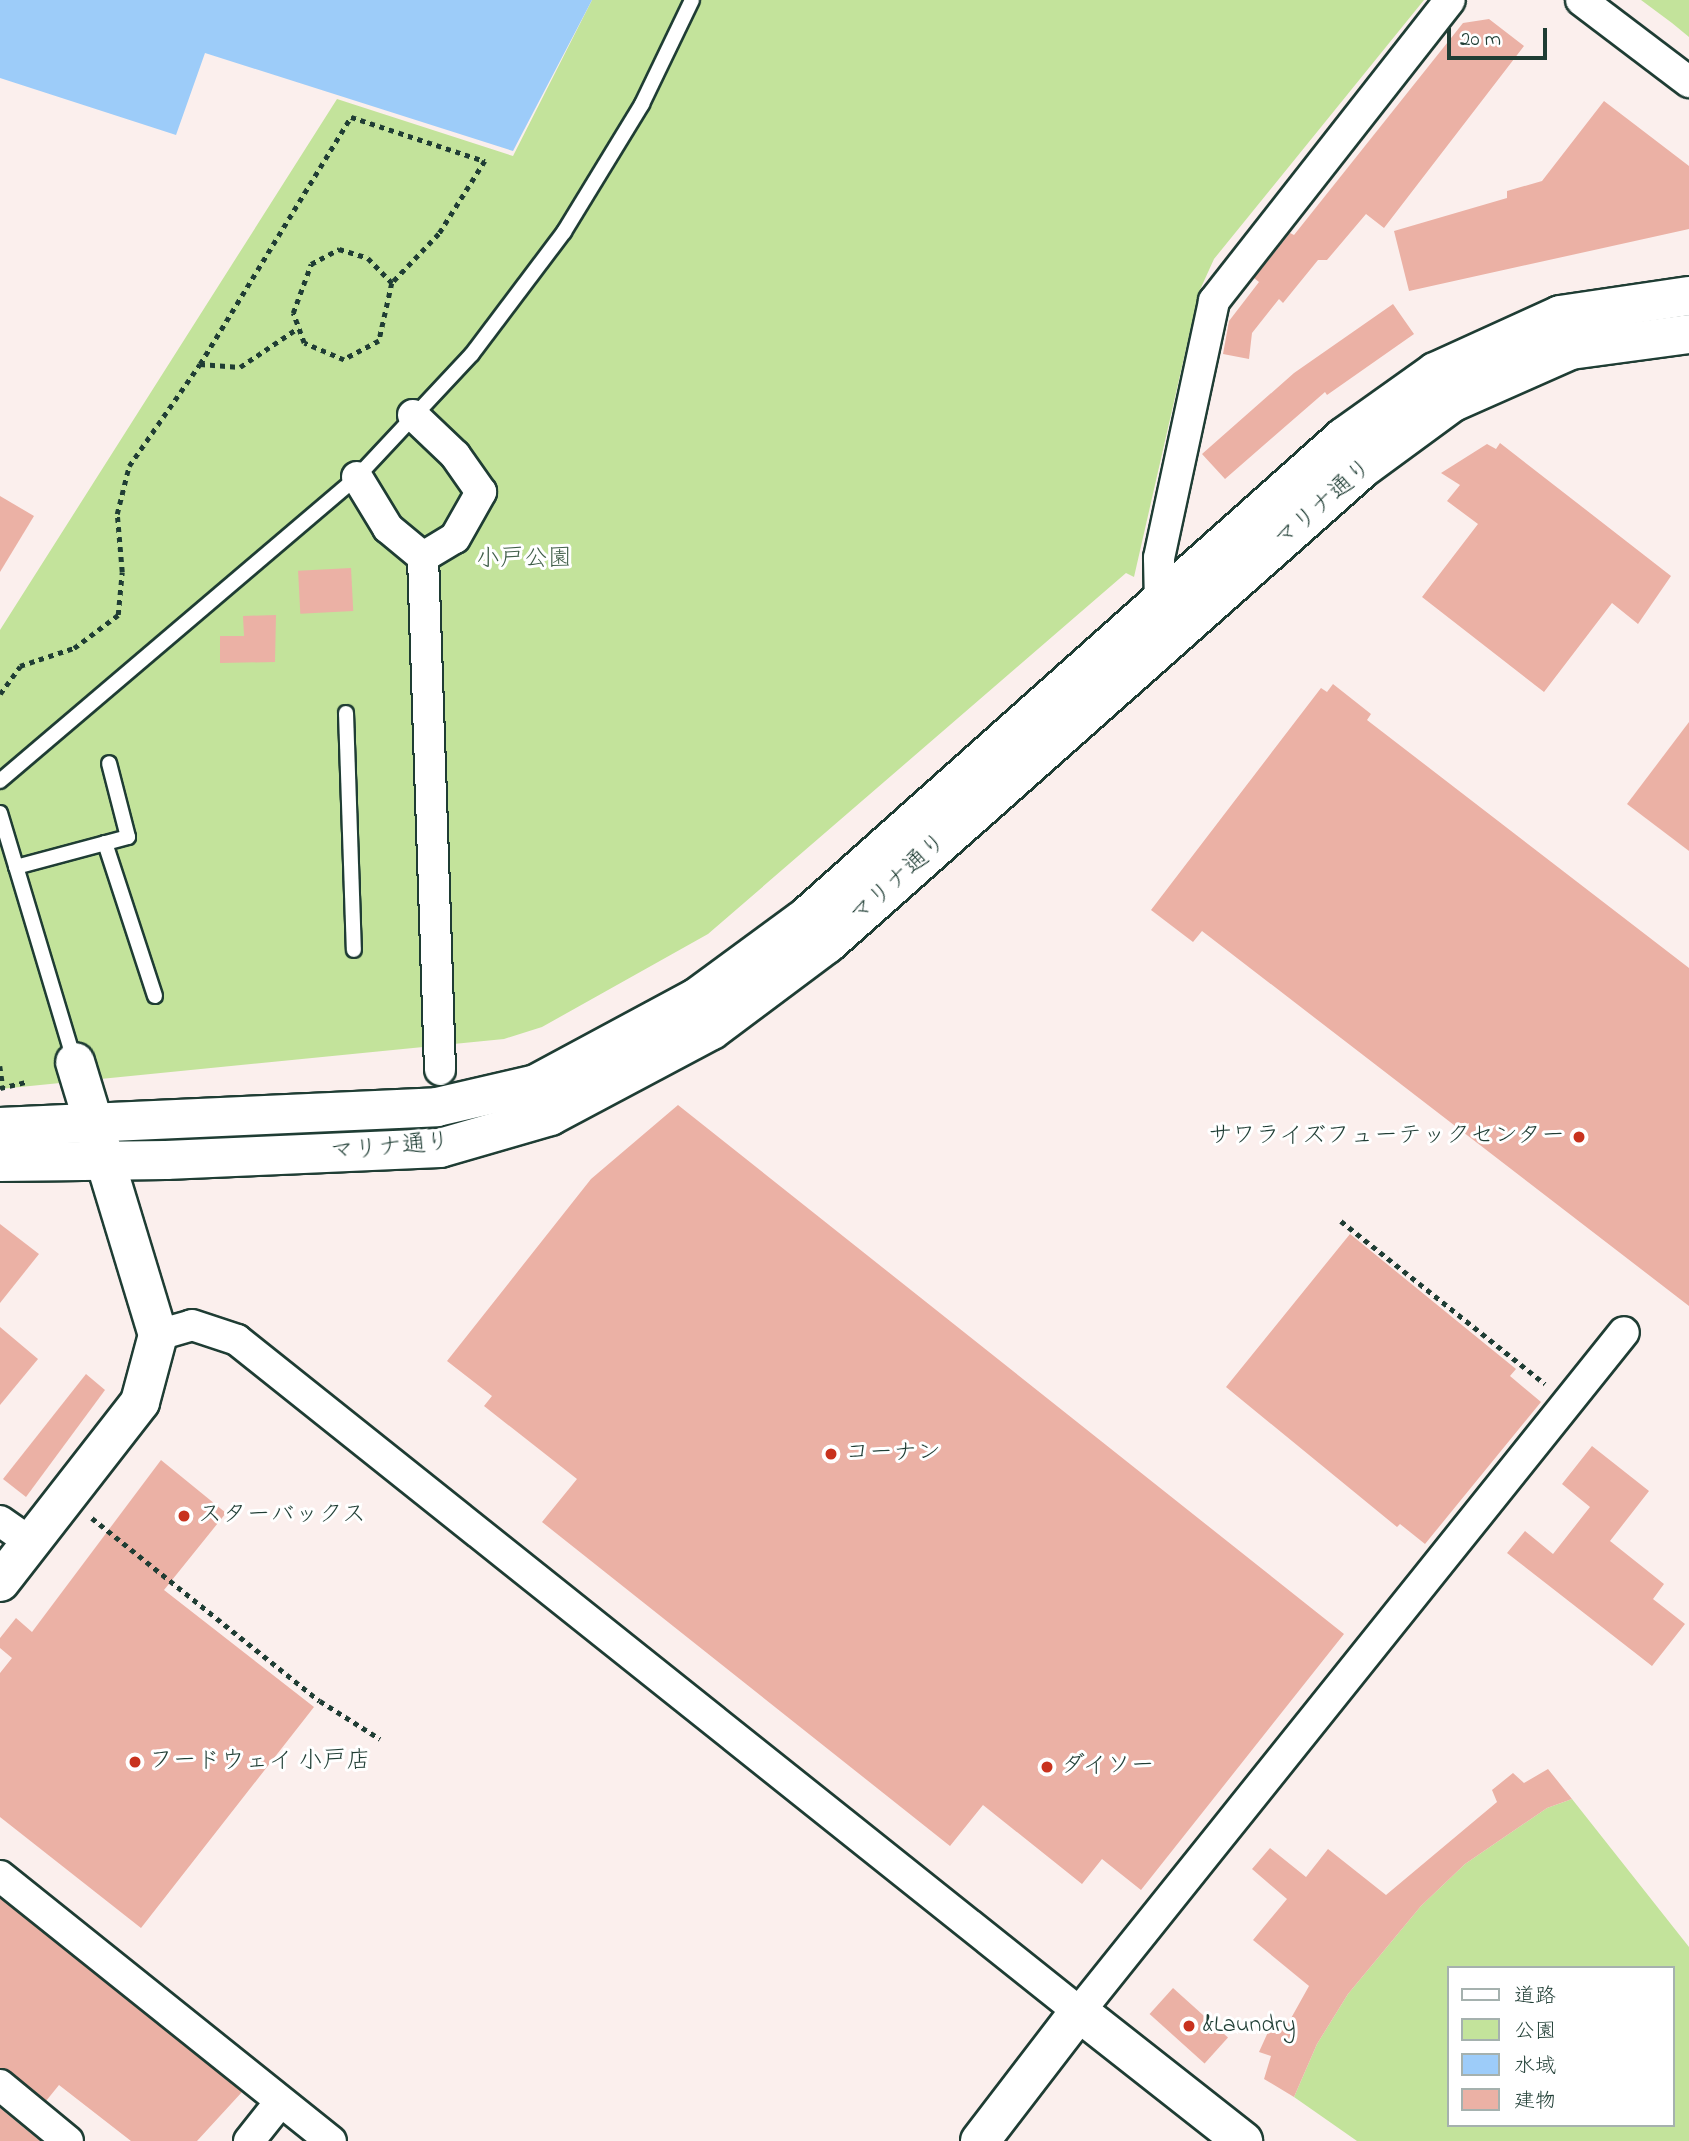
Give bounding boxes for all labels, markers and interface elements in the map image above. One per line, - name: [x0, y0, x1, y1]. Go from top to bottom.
- scale bar: [1451, 14, 1551, 58]
- text: 20 m: [1460, 25, 1501, 55]
- street label: マリナ通り: [1269, 454, 1379, 554]
- park label: 小戸公園: [476, 546, 572, 574]
- street label: マリナ通り: [845, 828, 953, 930]
- place label: サワライズフューテックセンター: [1205, 1123, 1565, 1151]
- street label: マリナ通り: [329, 1128, 451, 1168]
- marker: サワライズフューテックセンター: [1571, 1129, 1587, 1145]
- place label: コーナン: [845, 1440, 941, 1468]
- marker: コーナン: [823, 1446, 839, 1462]
- place label: スターバックス: [198, 1502, 366, 1530]
- marker: スターバックス: [176, 1508, 192, 1524]
- place label: フードウェイ 小戸店: [149, 1748, 371, 1776]
- place label: ダイソー: [1061, 1753, 1157, 1781]
- marker: フードウェイ 小戸店: [127, 1754, 143, 1770]
- marker: ダイソー: [1039, 1759, 1055, 1775]
- legend: [1448, 1966, 1675, 2127]
- text: 道路: [1514, 1982, 1556, 2012]
- place label: &Laundry: [1203, 2012, 1296, 2040]
- text: 公園: [1514, 2017, 1556, 2047]
- marker: &Laundry: [1181, 2018, 1197, 2034]
- text: 水域: [1514, 2052, 1556, 2082]
- text: 建物: [1514, 2087, 1556, 2117]

